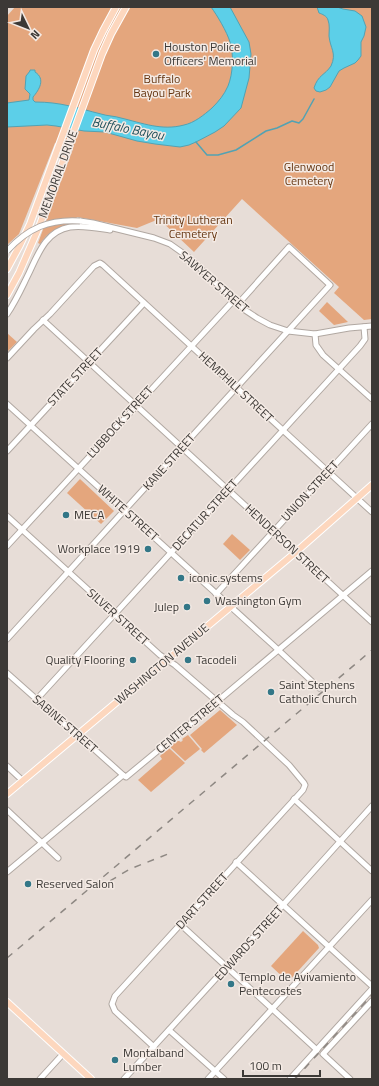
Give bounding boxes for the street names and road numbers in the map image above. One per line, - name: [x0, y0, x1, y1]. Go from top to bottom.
- street label: MEMORIAL DRIVE: [33, 127, 82, 220]
- street label: SAWYER STREET: [175, 246, 254, 318]
- street label: STATE STREET: [42, 343, 107, 410]
- street label: HEMPHILL STREET: [194, 347, 279, 427]
- street label: LUBBOCK STREET: [82, 381, 158, 462]
- street label: KANE STREET: [138, 428, 200, 494]
- street label: UNION STREET: [276, 455, 343, 525]
- street label: DECATUR STREET: [167, 474, 243, 555]
- street label: WHITE STREET: [93, 480, 164, 546]
- street label: HENDERSON STREET: [241, 499, 334, 588]
- street label: SILVER STREET: [83, 583, 154, 650]
- street label: WASHINGTON AVENUE: [110, 618, 213, 709]
- street label: CENTER STREET: [151, 689, 228, 758]
- street label: SABINE STREET: [29, 690, 103, 758]
- street label: DART STREET: [171, 868, 233, 933]
- street label: EDWARDS STREET: [209, 900, 288, 985]

